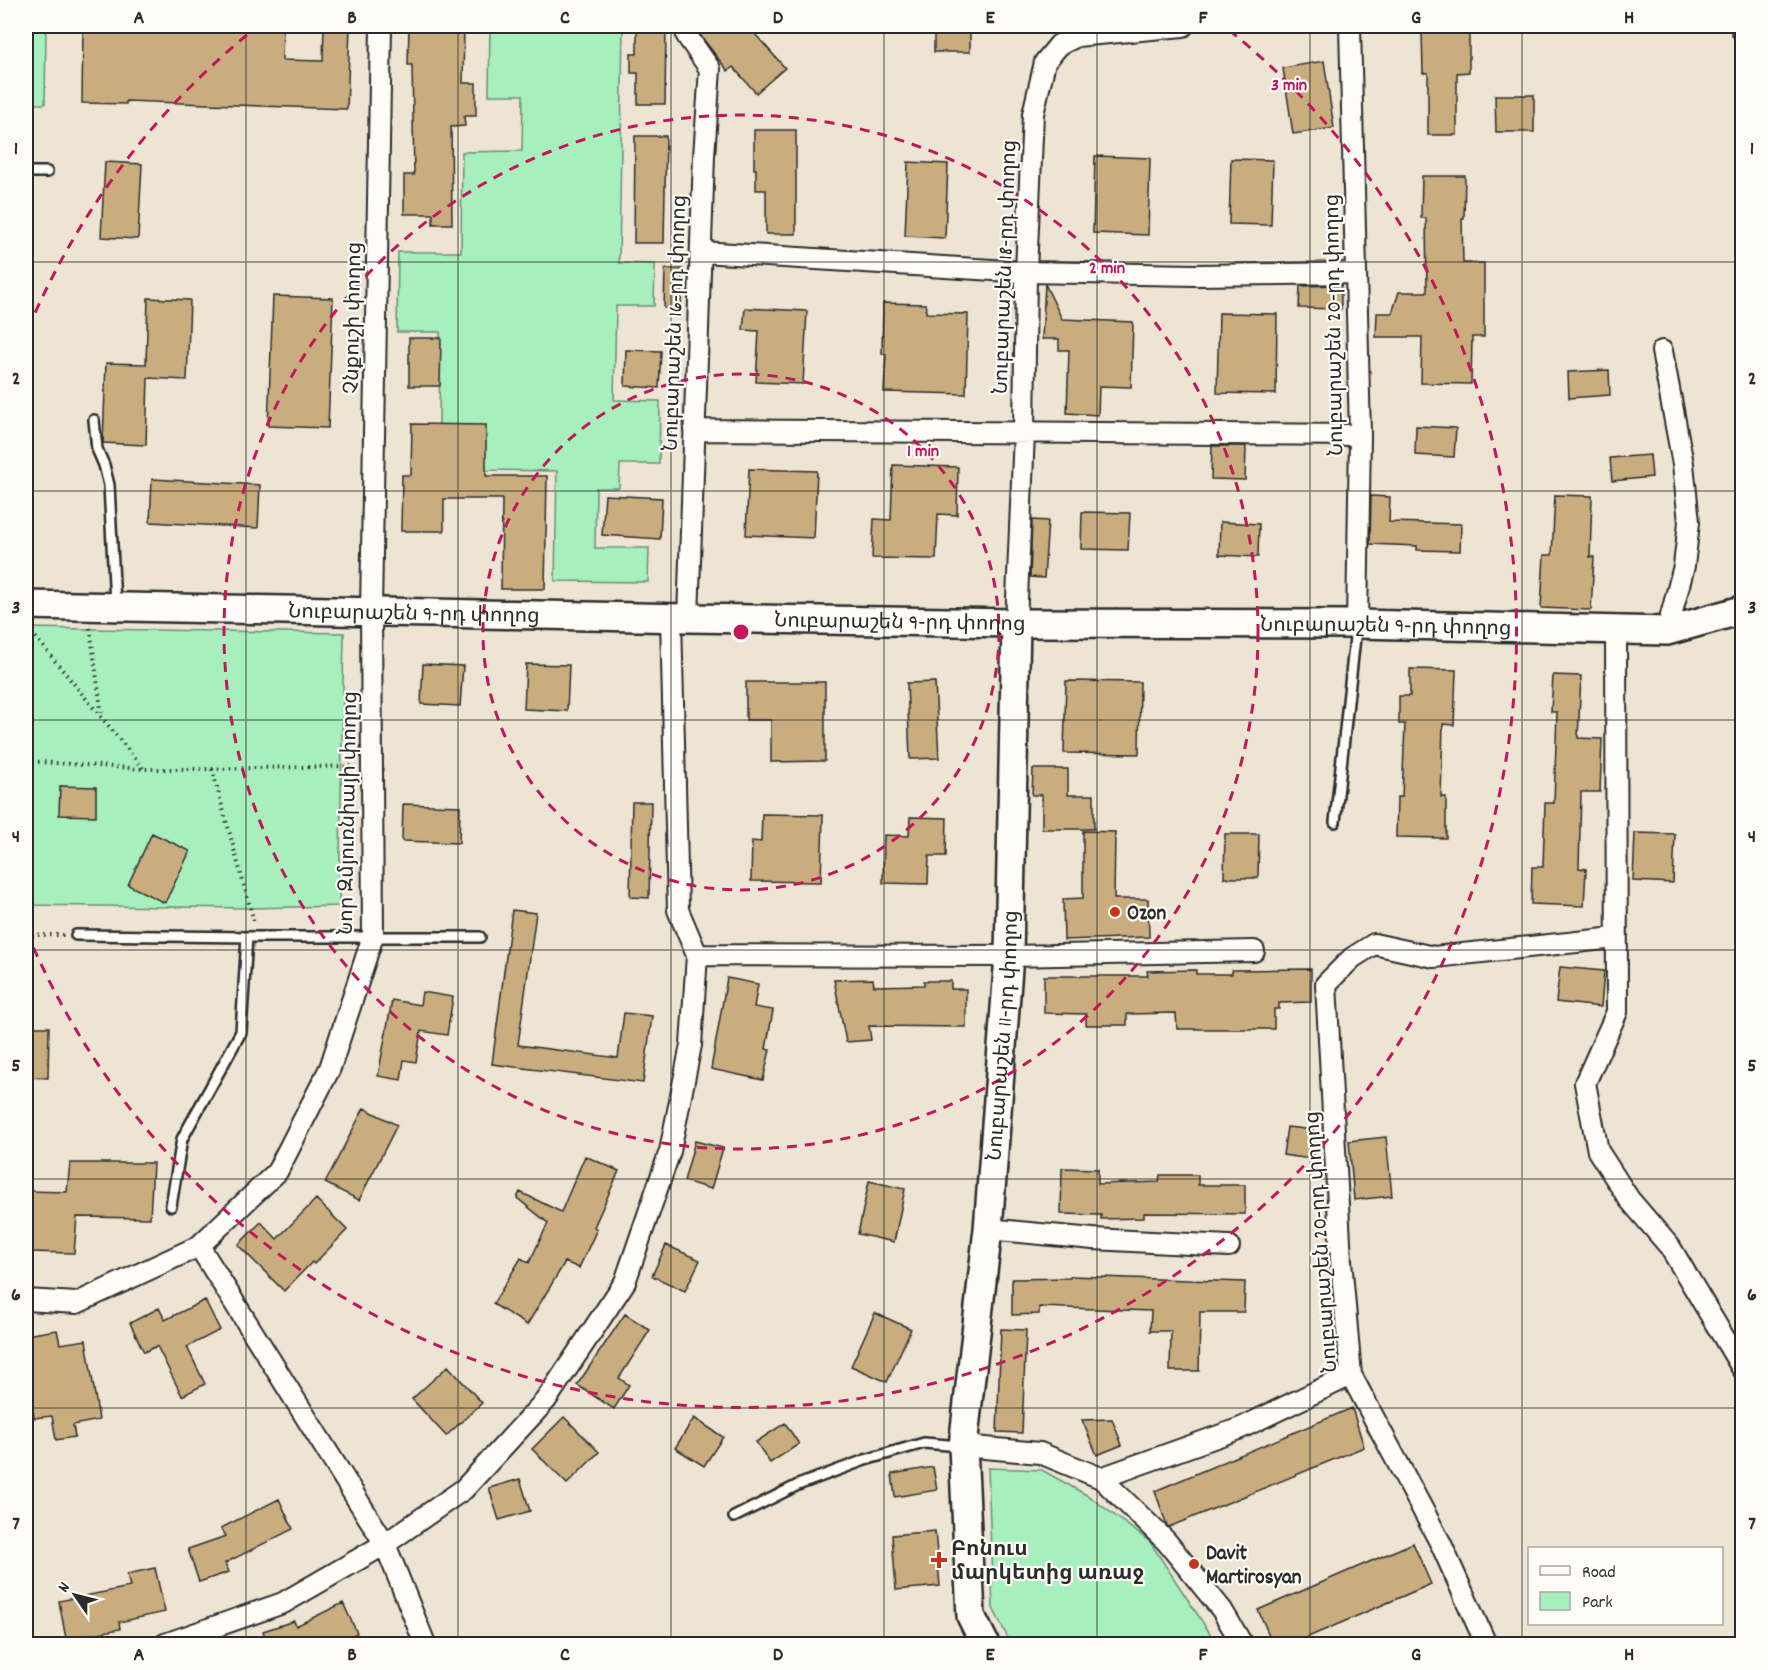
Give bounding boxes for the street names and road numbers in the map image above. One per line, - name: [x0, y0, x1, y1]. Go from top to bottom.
- street label: Նուբարաշեն 18-րդ փողոց: [988, 139, 1026, 395]
- street label: Նուբարաշեն 16-րդ փողոց: [658, 194, 696, 452]
- street label: Նուբարաշեն 20-րդ փողոց: [1319, 194, 1353, 456]
- street label: Չնքուշի փողոց: [339, 242, 371, 394]
- street label: Նուբարաշեն 9-րդ փողոց: [288, 598, 540, 633]
- street label: Նուբարաշեն 9-րդ փողոց: [774, 607, 1026, 641]
- street label: Նուբարաշեն 9-րդ փողոց: [1260, 612, 1512, 645]
- street label: Նոր Զմյուռնիայի փողոց: [333, 691, 367, 935]
- street label: Նուբարաշեն 11-րդ փողոց: [981, 910, 1028, 1162]
- street label: Նուբարաշեն 20-րդ փողոց: [1299, 1110, 1347, 1374]

